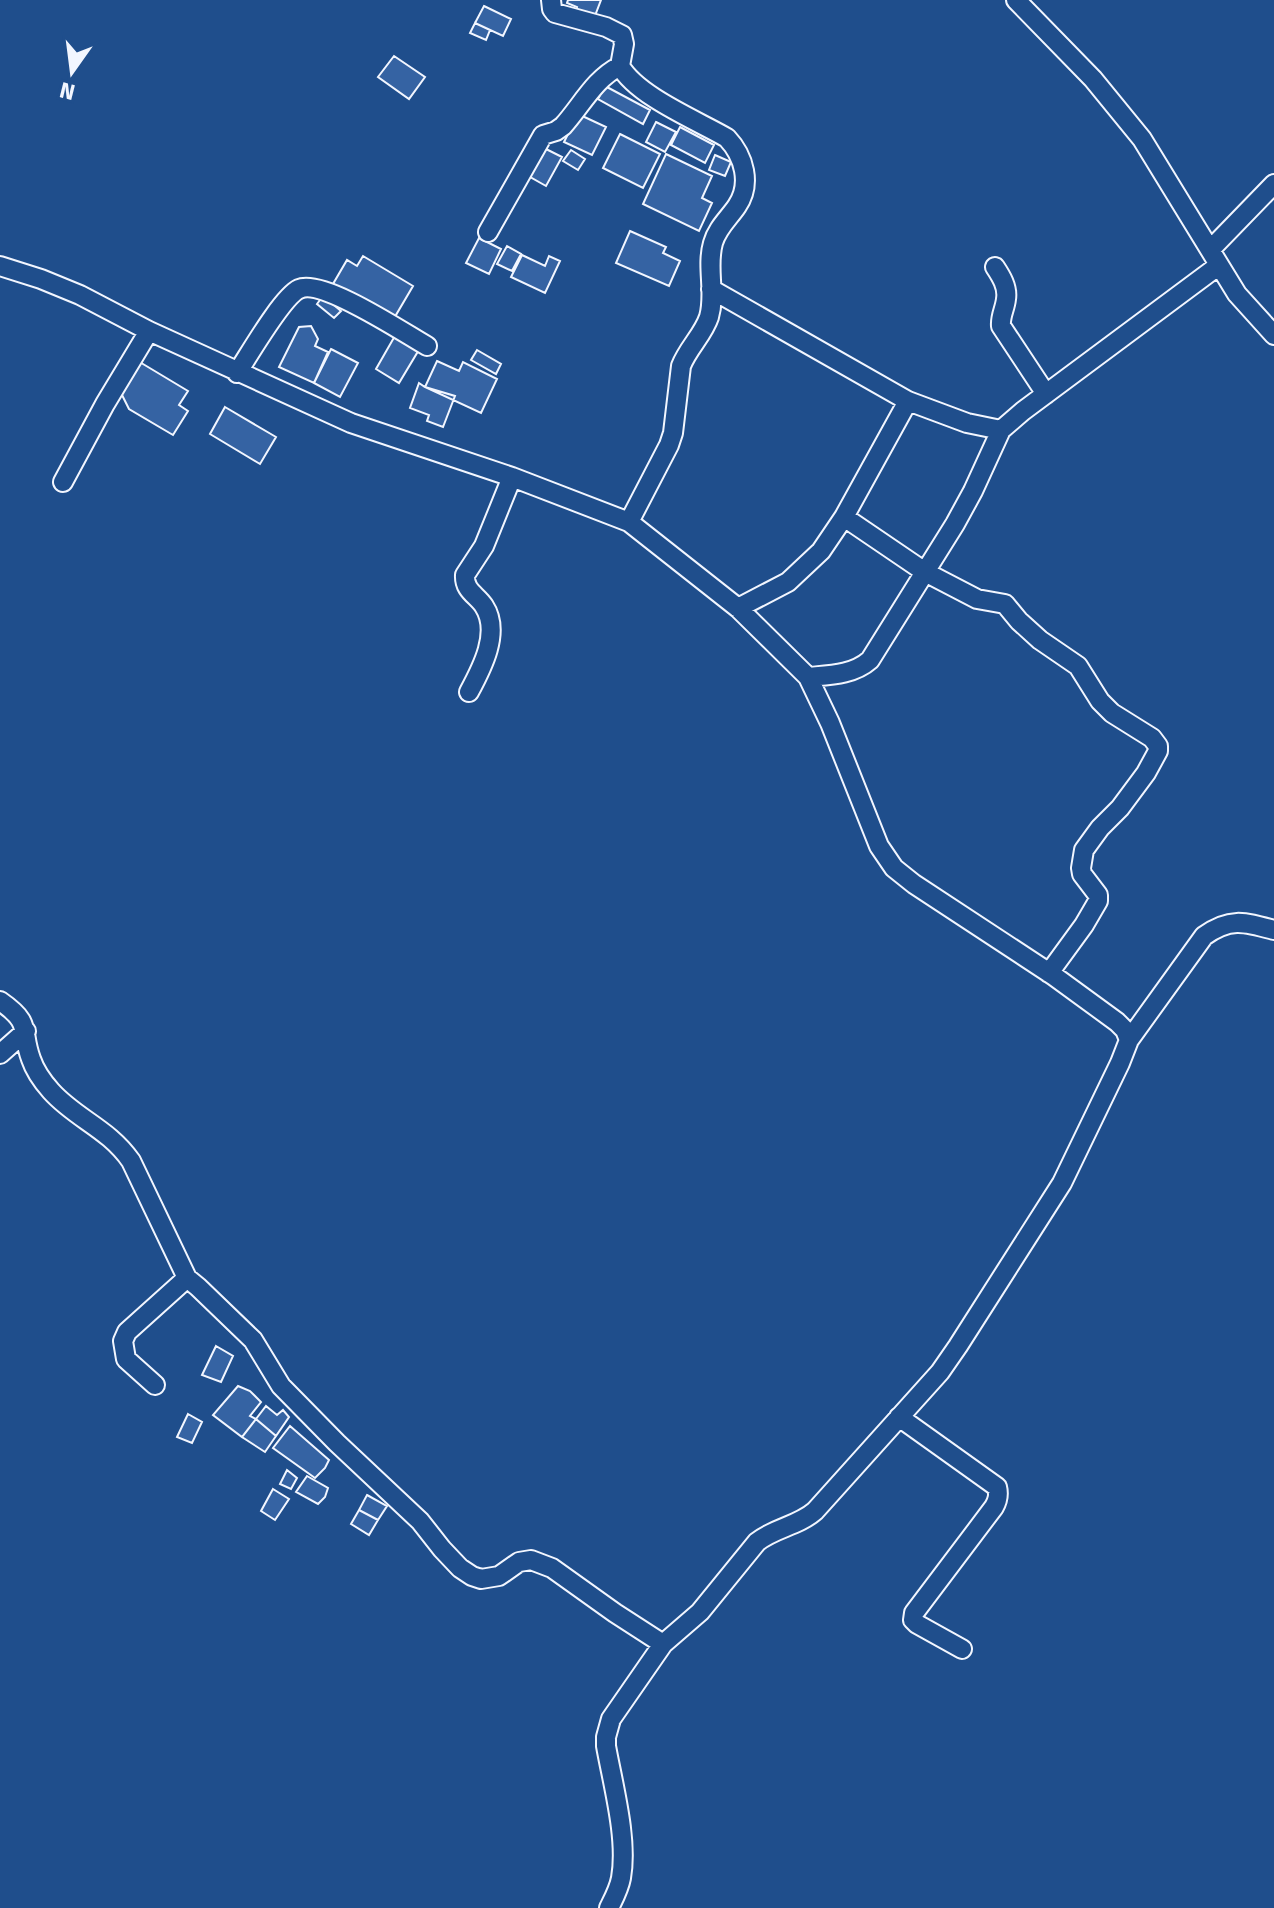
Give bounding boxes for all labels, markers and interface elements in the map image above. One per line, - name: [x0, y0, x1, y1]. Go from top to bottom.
- north arrow: [32, 32, 112, 112]
- text: N: [57, 76, 78, 106]

